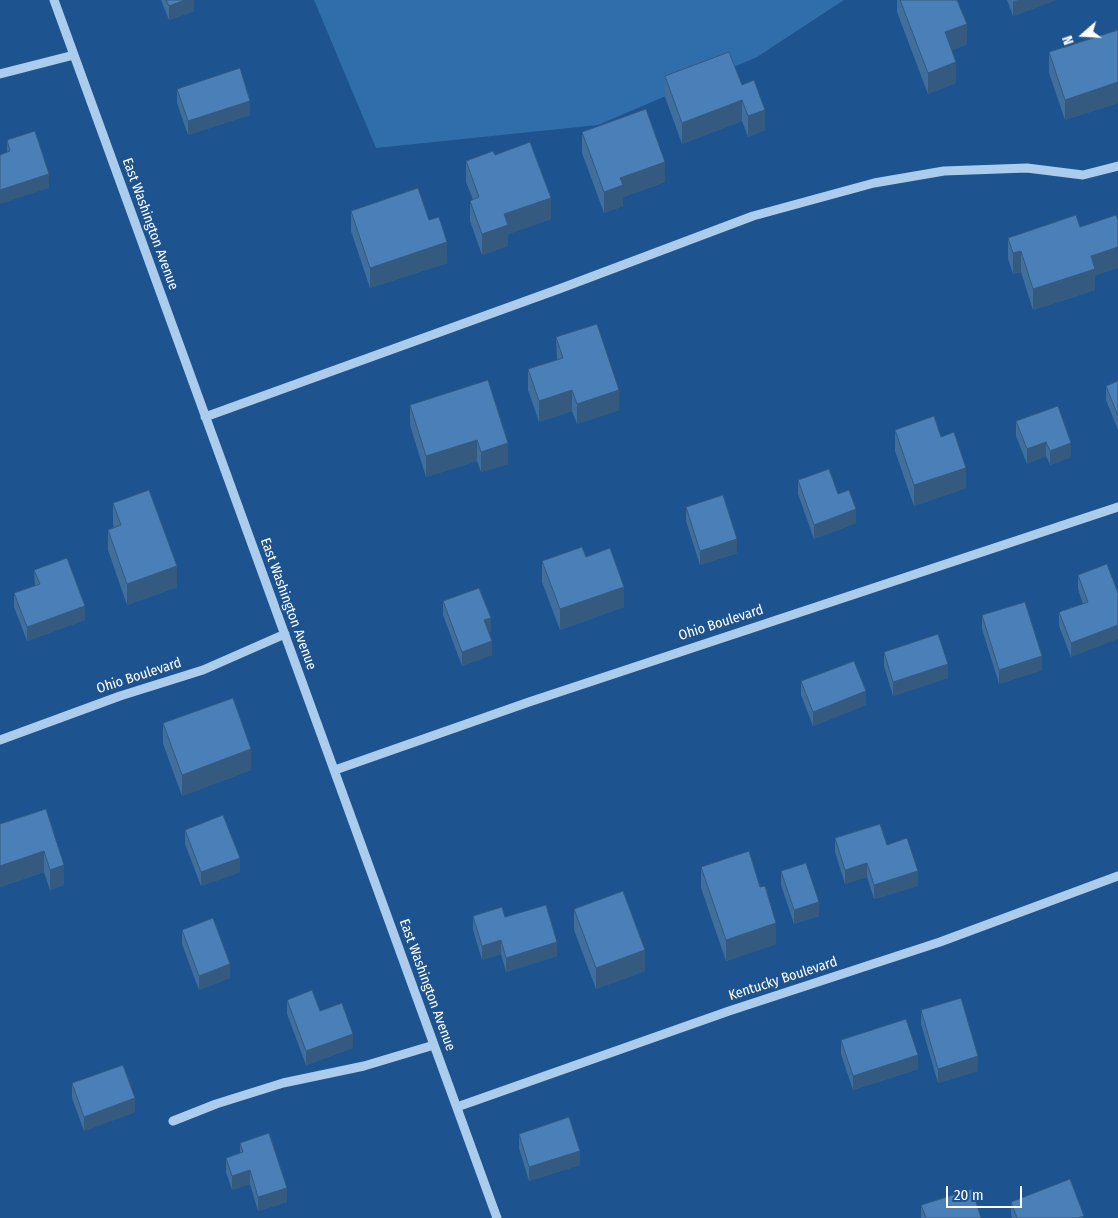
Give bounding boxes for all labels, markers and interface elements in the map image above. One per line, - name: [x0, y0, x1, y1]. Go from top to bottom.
- north arrow: [1058, 10, 1108, 60]
- text: N: [1059, 33, 1078, 47]
- street label: East Washington Avenue: [118, 156, 182, 292]
- street label: East Washington Avenue: [256, 536, 320, 672]
- street label: Ohio Boulevard: [677, 601, 765, 645]
- street label: Ohio Boulevard: [95, 654, 183, 698]
- street label: East Washington Avenue: [395, 917, 459, 1053]
- street label: Kentucky Boulevard: [727, 954, 839, 1004]
- scale bar: [948, 1176, 1024, 1208]
- text: 20 m: [954, 1186, 984, 1204]

